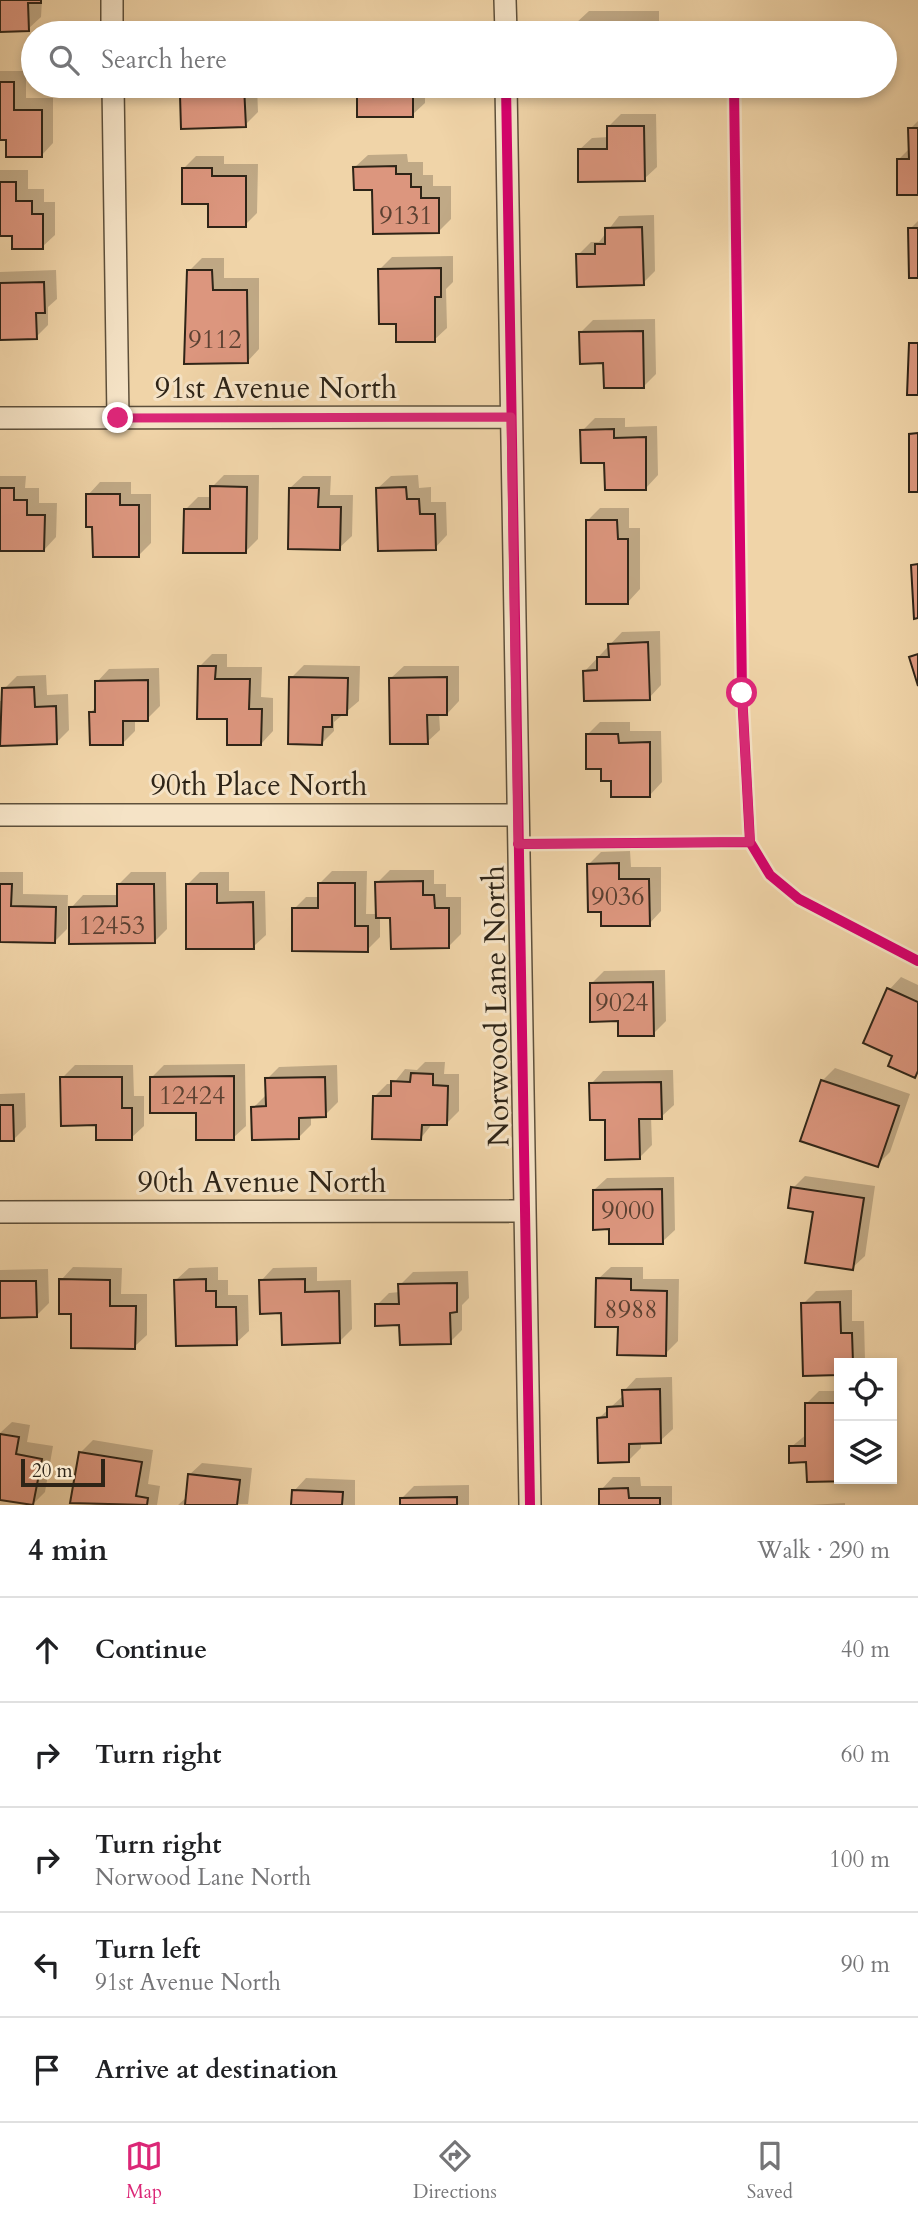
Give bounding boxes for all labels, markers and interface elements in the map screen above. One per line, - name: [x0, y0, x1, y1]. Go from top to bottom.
- search box: [21, 21, 897, 98]
- icon: search: [45, 41, 83, 79]
- text: Search here: [101, 42, 227, 77]
- house number: 9131: [379, 198, 433, 233]
- house number: 9112: [188, 322, 242, 357]
- street label: 91st Avenue North: [155, 368, 398, 409]
- route end: [102, 402, 133, 433]
- route start: [726, 677, 757, 708]
- street label: 90th Place North: [150, 765, 368, 806]
- street label: Norwood Lane North: [474, 864, 519, 1147]
- house number: 9036: [591, 879, 645, 914]
- house number: 12453: [79, 908, 145, 943]
- house number: 9024: [595, 985, 649, 1020]
- house number: 12424: [159, 1078, 225, 1113]
- street label: 90th Avenue North: [138, 1162, 387, 1203]
- house number: 9000: [601, 1193, 655, 1228]
- house number: 8988: [604, 1292, 658, 1327]
- map controls: [834, 1358, 897, 1484]
- button: locate: [834, 1358, 897, 1421]
- button: layers: [834, 1421, 897, 1484]
- scale bar: [21, 1456, 105, 1488]
- text: 20 m: [32, 1458, 73, 1484]
- text: 4 min: [28, 1530, 108, 1571]
- text: Walk · 290 m: [757, 1535, 890, 1566]
- icon: ahead: [28, 1631, 66, 1669]
- text: Continue: [95, 1632, 207, 1667]
- text: 40 m: [841, 1634, 890, 1665]
- icon: right: [28, 1736, 66, 1774]
- text: Turn right: [95, 1737, 222, 1772]
- text: 60 m: [841, 1739, 890, 1770]
- text: Turn right: [95, 1827, 222, 1862]
- icon: right: [28, 1841, 66, 1879]
- text: 100 m: [829, 1844, 890, 1875]
- text: Norwood Lane North: [95, 1862, 311, 1893]
- text: Turn left: [95, 1932, 200, 1967]
- icon: left: [28, 1946, 66, 1984]
- text: 90 m: [841, 1949, 890, 1980]
- text: 91st Avenue North: [95, 1967, 281, 1998]
- icon: arrive: [28, 2051, 66, 2089]
- text: Arrive at destination: [95, 2052, 338, 2087]
- tab: Map: [125, 2137, 163, 2205]
- tab: Directions: [413, 2137, 497, 2205]
- tab: Saved: [747, 2137, 793, 2205]

